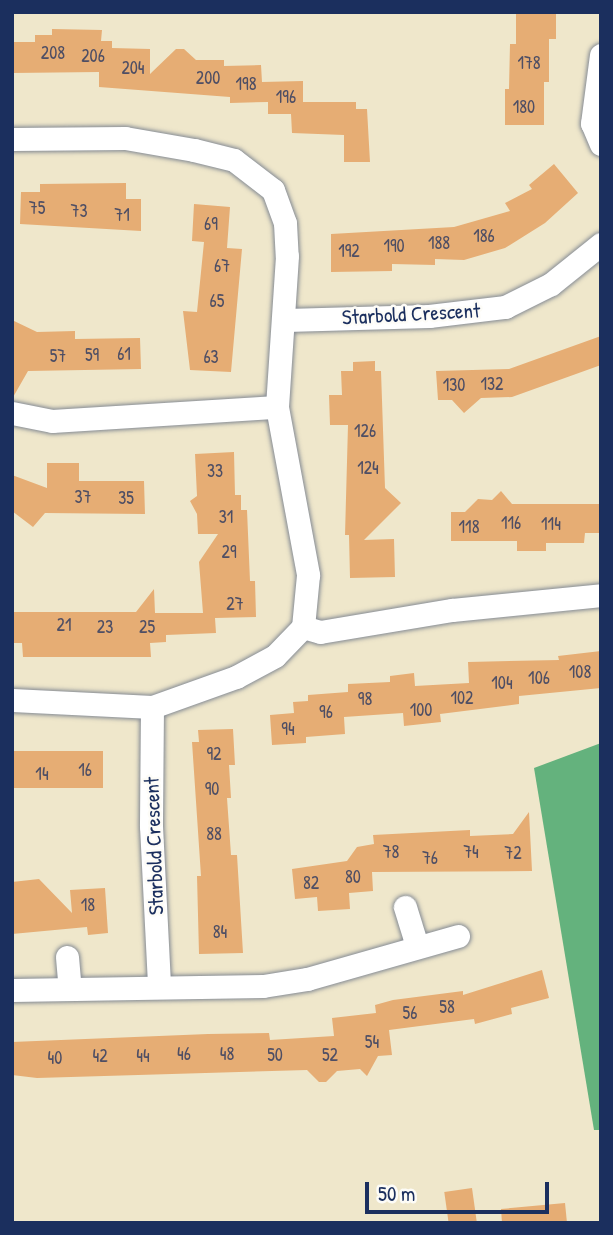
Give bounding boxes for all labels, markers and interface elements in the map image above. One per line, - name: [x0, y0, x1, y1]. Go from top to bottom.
- house number: 208: [41, 42, 65, 64]
- house number: 206: [81, 45, 105, 67]
- house number: 178: [517, 52, 541, 74]
- house number: 204: [121, 57, 145, 79]
- house number: 200: [196, 67, 220, 89]
- house number: 198: [236, 73, 256, 95]
- house number: 196: [276, 86, 296, 108]
- house number: 180: [513, 96, 535, 118]
- house number: 75: [29, 197, 45, 219]
- house number: 73: [71, 200, 87, 222]
- house number: 71: [114, 204, 130, 226]
- house number: 69: [204, 213, 218, 235]
- house number: 186: [473, 225, 495, 247]
- house number: 188: [428, 232, 450, 254]
- house number: 190: [383, 235, 405, 257]
- house number: 192: [338, 240, 360, 262]
- house number: 67: [214, 255, 230, 277]
- house number: 65: [210, 290, 224, 312]
- street label: Starbold Crescent: [341, 298, 481, 330]
- house number: 61: [117, 343, 131, 365]
- house number: 59: [85, 344, 99, 366]
- house number: 57: [50, 345, 66, 367]
- house number: 63: [203, 346, 219, 368]
- house number: 132: [480, 373, 504, 395]
- house number: 130: [443, 374, 465, 396]
- house number: 126: [354, 420, 376, 442]
- house number: 124: [357, 457, 379, 479]
- house number: 33: [207, 460, 223, 482]
- house number: 37: [75, 486, 91, 508]
- house number: 35: [118, 487, 134, 509]
- house number: 31: [219, 506, 233, 528]
- house number: 116: [501, 512, 521, 534]
- house number: 114: [541, 513, 561, 535]
- house number: 118: [459, 516, 479, 538]
- house number: 29: [221, 541, 237, 563]
- house number: 27: [226, 593, 244, 615]
- house number: 21: [57, 614, 71, 636]
- house number: 23: [97, 616, 113, 638]
- house number: 25: [139, 616, 155, 638]
- house number: 108: [569, 661, 591, 683]
- house number: 106: [528, 667, 550, 689]
- house number: 104: [491, 672, 513, 694]
- house number: 102: [450, 687, 474, 709]
- house number: 98: [358, 688, 372, 710]
- house number: 100: [410, 699, 432, 721]
- house number: 96: [319, 701, 333, 723]
- house number: 94: [281, 718, 295, 740]
- house number: 92: [206, 743, 222, 765]
- house number: 16: [78, 759, 92, 781]
- house number: 14: [35, 763, 49, 785]
- street label: Starbold Crescent: [139, 777, 169, 915]
- house number: 90: [205, 778, 219, 800]
- house number: 88: [206, 823, 222, 845]
- house number: 78: [383, 841, 399, 863]
- house number: 74: [463, 841, 479, 863]
- house number: 72: [504, 842, 522, 864]
- house number: 76: [422, 847, 438, 869]
- house number: 80: [345, 866, 361, 888]
- house number: 82: [303, 872, 319, 894]
- house number: 18: [81, 894, 95, 916]
- house number: 84: [213, 921, 227, 943]
- house number: 58: [439, 996, 455, 1018]
- house number: 56: [403, 1002, 417, 1024]
- house number: 54: [365, 1031, 379, 1053]
- house number: 46: [177, 1043, 191, 1065]
- house number: 48: [220, 1043, 234, 1065]
- house number: 50: [267, 1044, 283, 1066]
- house number: 52: [322, 1044, 338, 1066]
- house number: 42: [92, 1045, 108, 1067]
- house number: 44: [136, 1045, 150, 1067]
- house number: 40: [48, 1047, 62, 1069]
- scale bar: [368, 1168, 552, 1212]
- text: 50 m: [378, 1179, 415, 1208]

